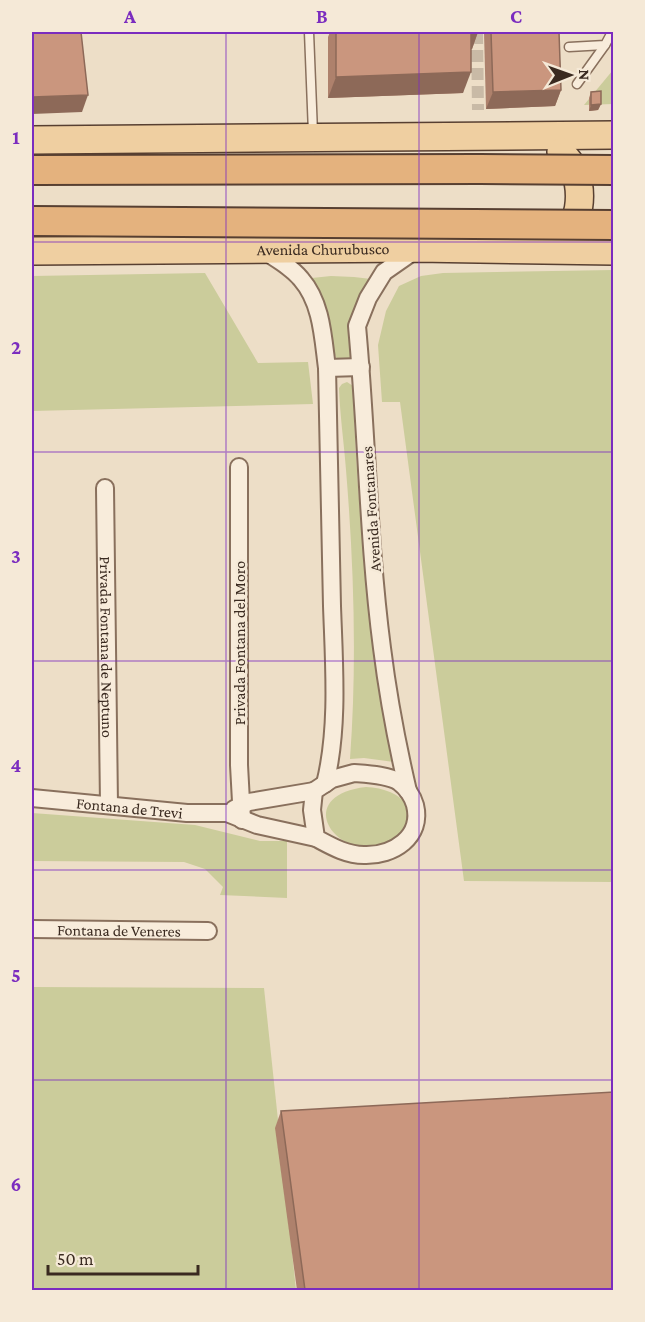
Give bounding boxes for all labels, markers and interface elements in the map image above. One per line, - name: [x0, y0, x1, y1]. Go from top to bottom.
- text: A: [123, 5, 137, 27]
- text: B: [316, 5, 328, 27]
- text: C: [510, 5, 522, 27]
- north arrow: [540, 45, 600, 105]
- text: N: [576, 69, 593, 80]
- text: 1: [12, 126, 20, 148]
- street label: Avenida Churubusco: [257, 240, 390, 258]
- text: 2: [11, 336, 21, 358]
- street label: Avenida Fontanares: [358, 446, 384, 572]
- text: 3: [11, 545, 21, 567]
- street label: Privada Fontana de Neptuno: [97, 556, 117, 738]
- street label: Privada Fontana del Moro: [231, 561, 248, 725]
- text: 4: [11, 754, 22, 776]
- street label: Fontana de Trevi: [76, 794, 184, 821]
- street label: Fontana de Veneres: [57, 921, 181, 939]
- text: 5: [11, 964, 21, 986]
- text: 6: [11, 1173, 21, 1195]
- scale bar: [48, 1238, 198, 1276]
- text: 50 m: [57, 1249, 94, 1269]

